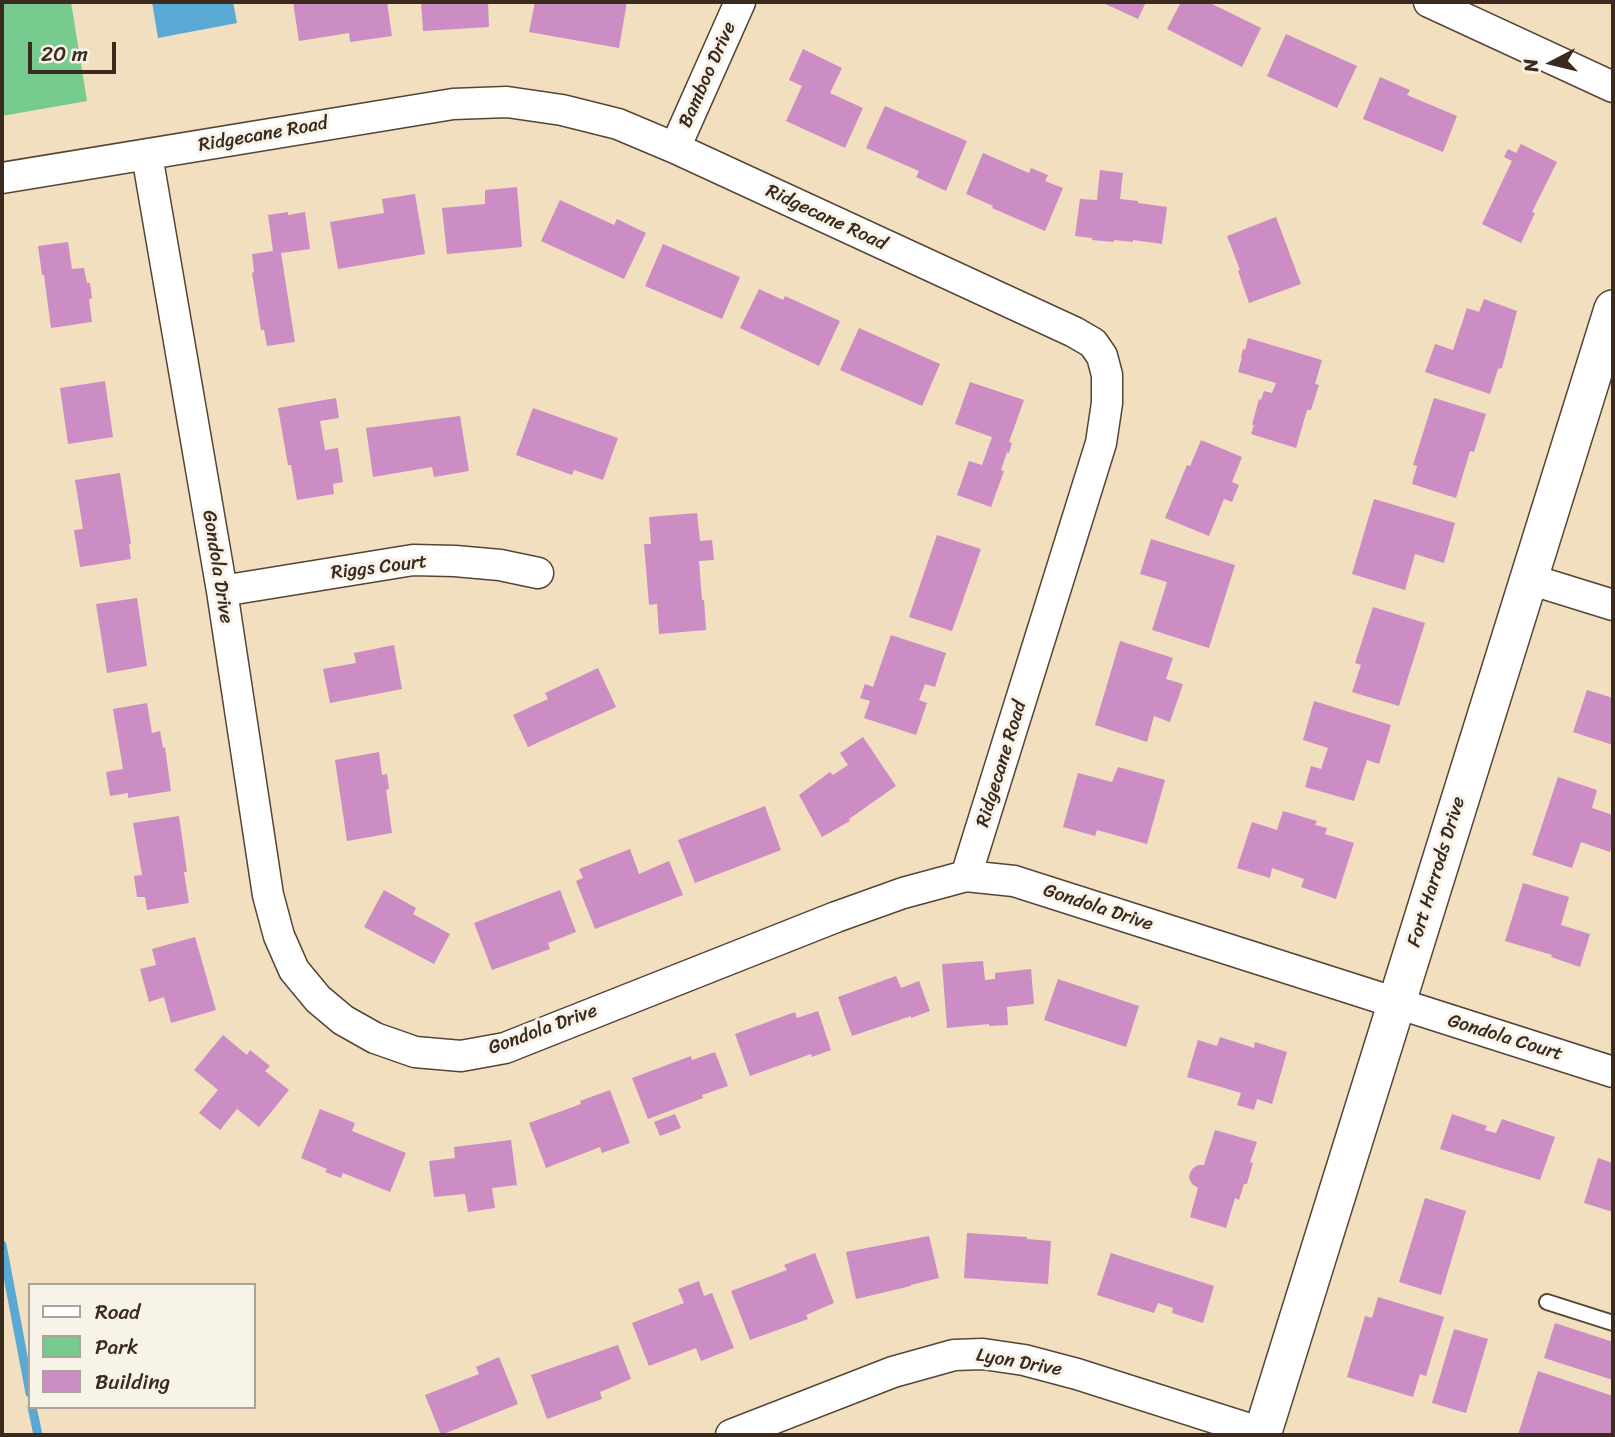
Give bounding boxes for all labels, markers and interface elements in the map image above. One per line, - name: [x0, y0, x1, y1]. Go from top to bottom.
- street label: Bamboo Drive: [675, 19, 741, 131]
- scale bar: [32, 28, 119, 72]
- north arrow: [1517, 28, 1587, 98]
- text: 20 m: [41, 35, 88, 73]
- text: N: [1513, 57, 1548, 74]
- street label: Ridgecane Road: [197, 112, 329, 158]
- street label: Ridgecane Road: [762, 180, 890, 256]
- street label: Gondola Drive: [197, 509, 237, 625]
- street label: Riggs Court: [330, 551, 428, 585]
- street label: Ridgecane Road: [972, 698, 1032, 830]
- street label: Fort Harrods Drive: [1403, 794, 1471, 950]
- street label: Gondola Drive: [1040, 879, 1156, 937]
- street label: Gondola Drive: [485, 1000, 601, 1060]
- street label: Gondola Court: [1445, 1010, 1565, 1066]
- legend: [28, 1283, 256, 1409]
- text: Road: [95, 1293, 140, 1331]
- text: Park: [95, 1328, 138, 1366]
- street label: Lyon Drive: [974, 1344, 1064, 1382]
- text: Building: [95, 1363, 170, 1401]

